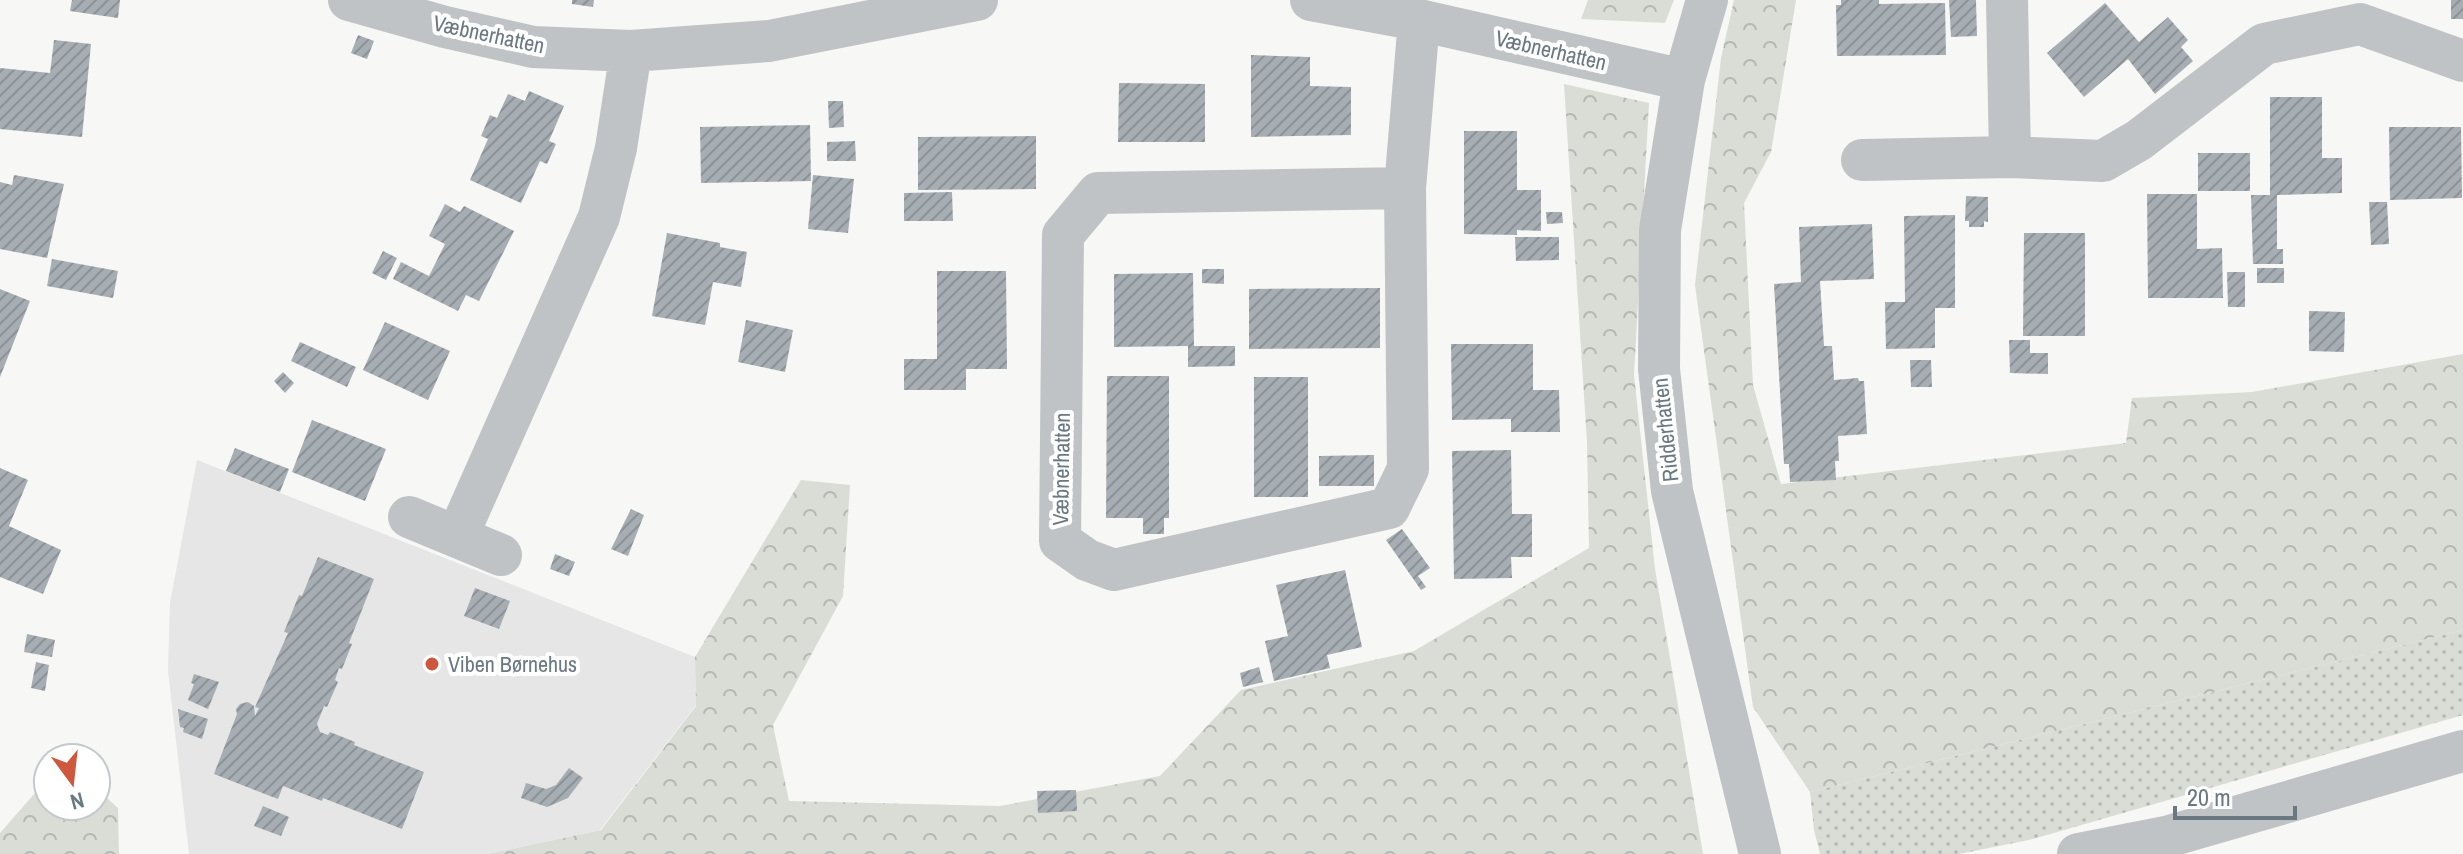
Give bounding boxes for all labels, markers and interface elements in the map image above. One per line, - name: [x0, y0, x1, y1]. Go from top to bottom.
- street label: Væbnerhatten: [431, 8, 547, 60]
- street label: Væbnerhatten: [1493, 23, 1609, 77]
- street label: Ridderhatten: [1645, 377, 1685, 483]
- street label: Væbnerhatten: [1045, 412, 1077, 526]
- place label: Viben Børnehus: [448, 649, 577, 679]
- marker: Viben Børnehus: [423, 655, 441, 673]
- north arrow: [32, 742, 112, 822]
- scale bar: [2175, 770, 2295, 820]
- text: 20 m: [2187, 781, 2231, 813]
- text: N: [67, 785, 87, 817]

